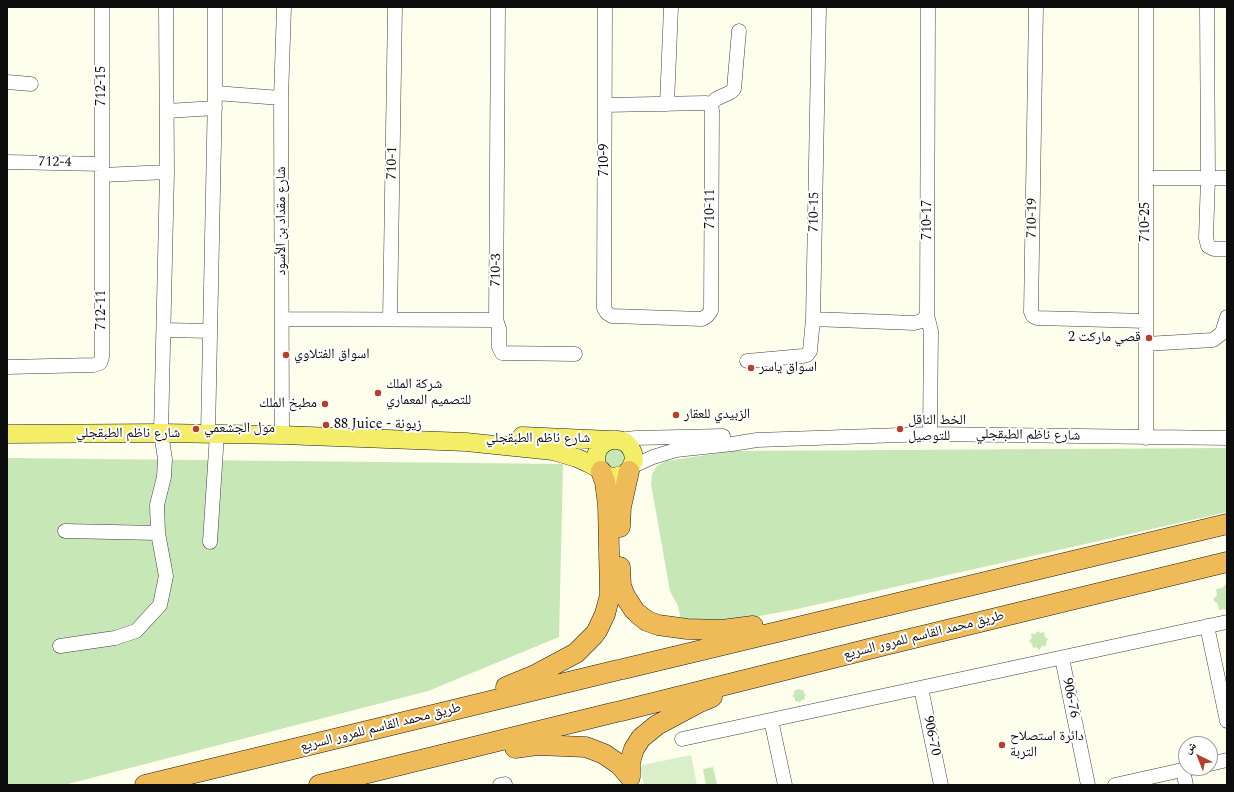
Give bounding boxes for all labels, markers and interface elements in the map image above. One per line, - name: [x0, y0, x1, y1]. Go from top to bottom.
- street label: 712-15: [94, 66, 110, 106]
- street label: 710-9: [597, 143, 613, 177]
- street label: 710-1: [384, 146, 402, 180]
- street label: 712-4: [38, 154, 72, 172]
- street label: شارع مقداد بن الأسود: [274, 167, 290, 275]
- street label: 710-11: [703, 189, 719, 229]
- street label: 710-15: [806, 192, 824, 232]
- street label: 710-19: [1024, 198, 1042, 238]
- street label: 710-17: [920, 200, 936, 240]
- street label: 710-25: [1138, 202, 1154, 242]
- street label: 710-3: [488, 253, 506, 287]
- street label: 712-11: [94, 290, 110, 330]
- place label: قصي ماركت 2: [1068, 330, 1141, 346]
- marker: قصي ماركت 2: [1144, 333, 1154, 343]
- place label: اسواق الفتلاوي: [294, 347, 369, 363]
- marker: اسواق الفتلاوي: [281, 350, 291, 360]
- place label: اسواق ياسر: [759, 360, 817, 376]
- marker: اسواق ياسر: [746, 363, 756, 373]
- place label: شركة الملك للتصميم المعماري: [386, 377, 471, 410]
- marker: شركة الملك للتصميم المعماري: [373, 388, 383, 398]
- place label: مطبخ الملك: [259, 396, 317, 412]
- marker: مطبخ الملك: [320, 399, 330, 409]
- place label: الزبيدي للعقار: [684, 407, 750, 423]
- marker: الزبيدي للعقار: [671, 410, 681, 420]
- place label: الخط الناقل للتوصيل: [908, 413, 966, 446]
- place label: 88 Juice - زيونة: [334, 417, 422, 433]
- marker: 88 Juice - زيونة: [321, 420, 331, 430]
- place label: مول الجشعمي: [204, 421, 275, 437]
- marker: مول الجشعمي: [191, 424, 201, 434]
- marker: الخط الناقل للتوصيل: [895, 424, 905, 434]
- street label: شارع ناظم الطبقجلي: [76, 426, 180, 442]
- street label: شارع ناظم الطبقجلي: [976, 427, 1080, 445]
- street label: شارع ناظم الطبقجلي: [486, 431, 590, 447]
- street label: طريق محمد القاسم للمرور السريع: [842, 608, 1006, 664]
- street label: 906-76: [1058, 677, 1082, 719]
- street label: طريق محمد القاسم للمرور السريع: [299, 700, 463, 756]
- street label: 906-70: [919, 715, 943, 757]
- place label: دائرة استصلاح التربة: [1010, 729, 1084, 762]
- north arrow: [1178, 736, 1218, 776]
- text: ش: [1180, 737, 1200, 758]
- marker: دائرة استصلاح التربة: [997, 740, 1007, 750]

